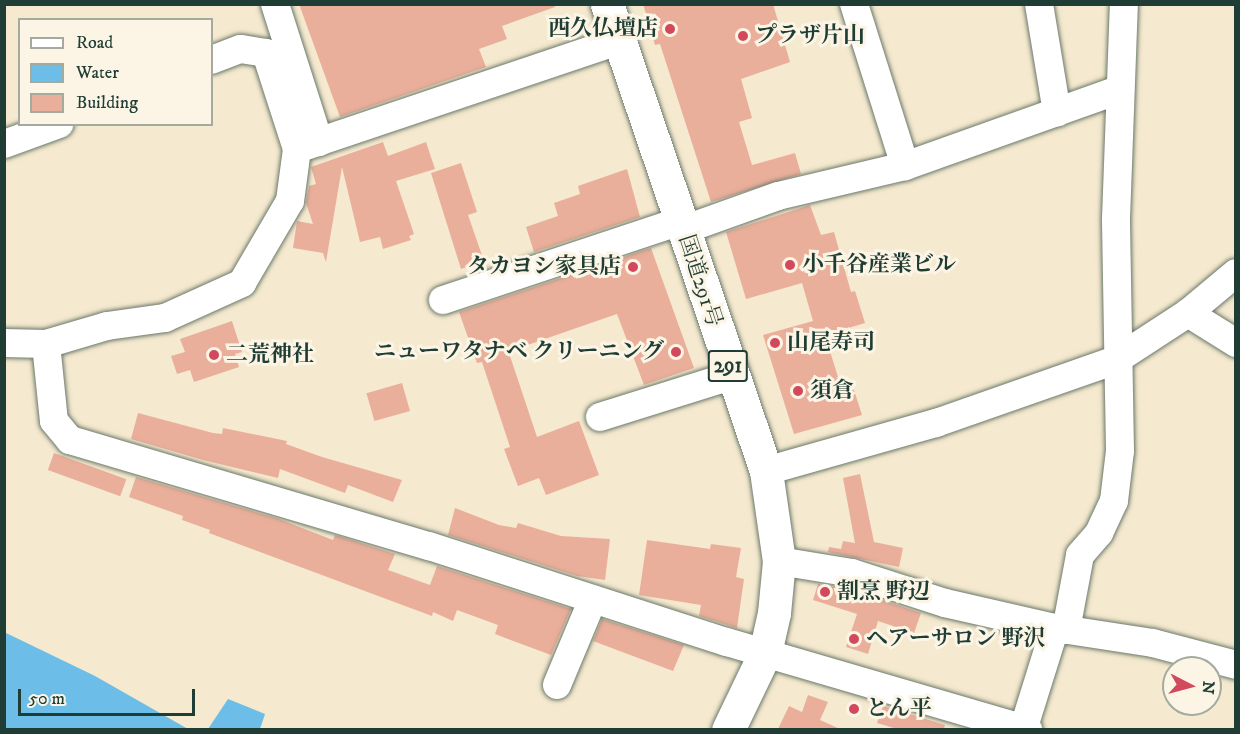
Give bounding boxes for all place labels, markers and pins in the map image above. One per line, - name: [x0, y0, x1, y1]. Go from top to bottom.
- place label: 西久仏壇店: [548, 16, 658, 42]
- marker: 西久仏壇店: [663, 22, 677, 36]
- place label: プラザ片山: [755, 23, 865, 49]
- marker: プラザ片山: [736, 29, 750, 43]
- place label: 小千谷産業ビル: [802, 252, 956, 278]
- place label: タカヨシ家具店: [467, 254, 621, 280]
- marker: 小千谷産業ビル: [783, 258, 797, 272]
- marker: タカヨシ家具店: [626, 260, 640, 274]
- place label: 山尾寿司: [787, 330, 875, 356]
- marker: 山尾寿司: [768, 336, 782, 350]
- place label: ニューワタナベ クリーニング: [373, 339, 664, 365]
- place label: 二荒神社: [226, 342, 314, 368]
- marker: ニューワタナベ クリーニング: [669, 345, 683, 359]
- marker: 二荒神社: [207, 348, 221, 362]
- place label: 須倉: [810, 378, 854, 404]
- marker: 須倉: [791, 384, 805, 398]
- place label: 割烹 野辺: [837, 579, 930, 605]
- marker: 割烹 野辺: [818, 585, 832, 599]
- place label: ヘアーサロン 野沢: [866, 626, 1046, 652]
- marker: ヘアーサロン 野沢: [847, 632, 861, 646]
- place label: とん平: [866, 696, 932, 722]
- marker: とん平: [847, 702, 861, 716]

